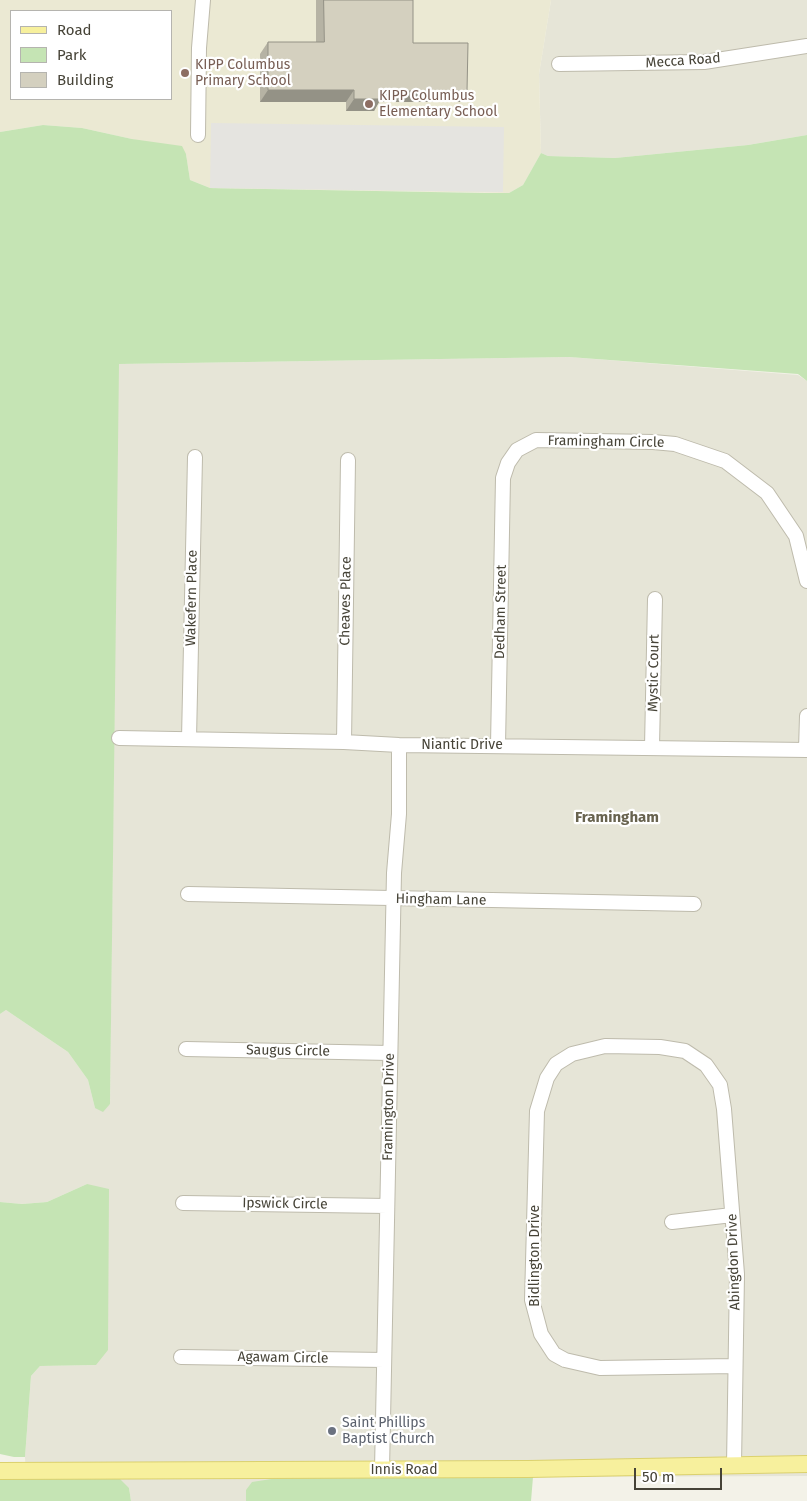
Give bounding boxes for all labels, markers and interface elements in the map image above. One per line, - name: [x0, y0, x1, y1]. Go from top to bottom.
- legend: [10, 10, 172, 100]
- text: Road: [57, 21, 92, 39]
- text: Park: [57, 46, 87, 64]
- street label: Mecca Road: [645, 50, 721, 72]
- place label: KIPP Columbus Primary School: [195, 57, 291, 90]
- marker: KIPP Columbus Primary School: [179, 67, 191, 79]
- text: Building: [57, 71, 113, 89]
- place label: KIPP Columbus Elementary School: [379, 88, 497, 120]
- marker: KIPP Columbus Elementary School: [363, 98, 375, 110]
- street label: Framingham Circle: [547, 433, 665, 451]
- street label: Wakefern Place: [183, 550, 201, 646]
- street label: Cheaves Place: [337, 556, 355, 646]
- street label: Dedham Street: [492, 565, 510, 659]
- street label: Mystic Court: [645, 634, 663, 712]
- street label: Niantic Drive: [421, 737, 503, 753]
- district label: Framingham: [575, 809, 659, 827]
- street label: Hingham Lane: [395, 891, 487, 909]
- street label: Saugus Circle: [246, 1042, 330, 1060]
- street label: Framington Drive: [380, 1053, 398, 1161]
- street label: Ipswick Circle: [242, 1195, 328, 1213]
- street label: Bidlington Drive: [527, 1205, 543, 1307]
- street label: Abingdon Drive: [724, 1213, 744, 1311]
- street label: Agawam Circle: [237, 1349, 329, 1367]
- place label: Saint Phillips Baptist Church: [342, 1415, 435, 1448]
- marker: Saint Phillips Baptist Church: [326, 1425, 338, 1437]
- scale bar: [637, 1458, 724, 1490]
- street label: Innis Road: [370, 1462, 438, 1478]
- text: 50 m: [642, 1468, 675, 1486]

